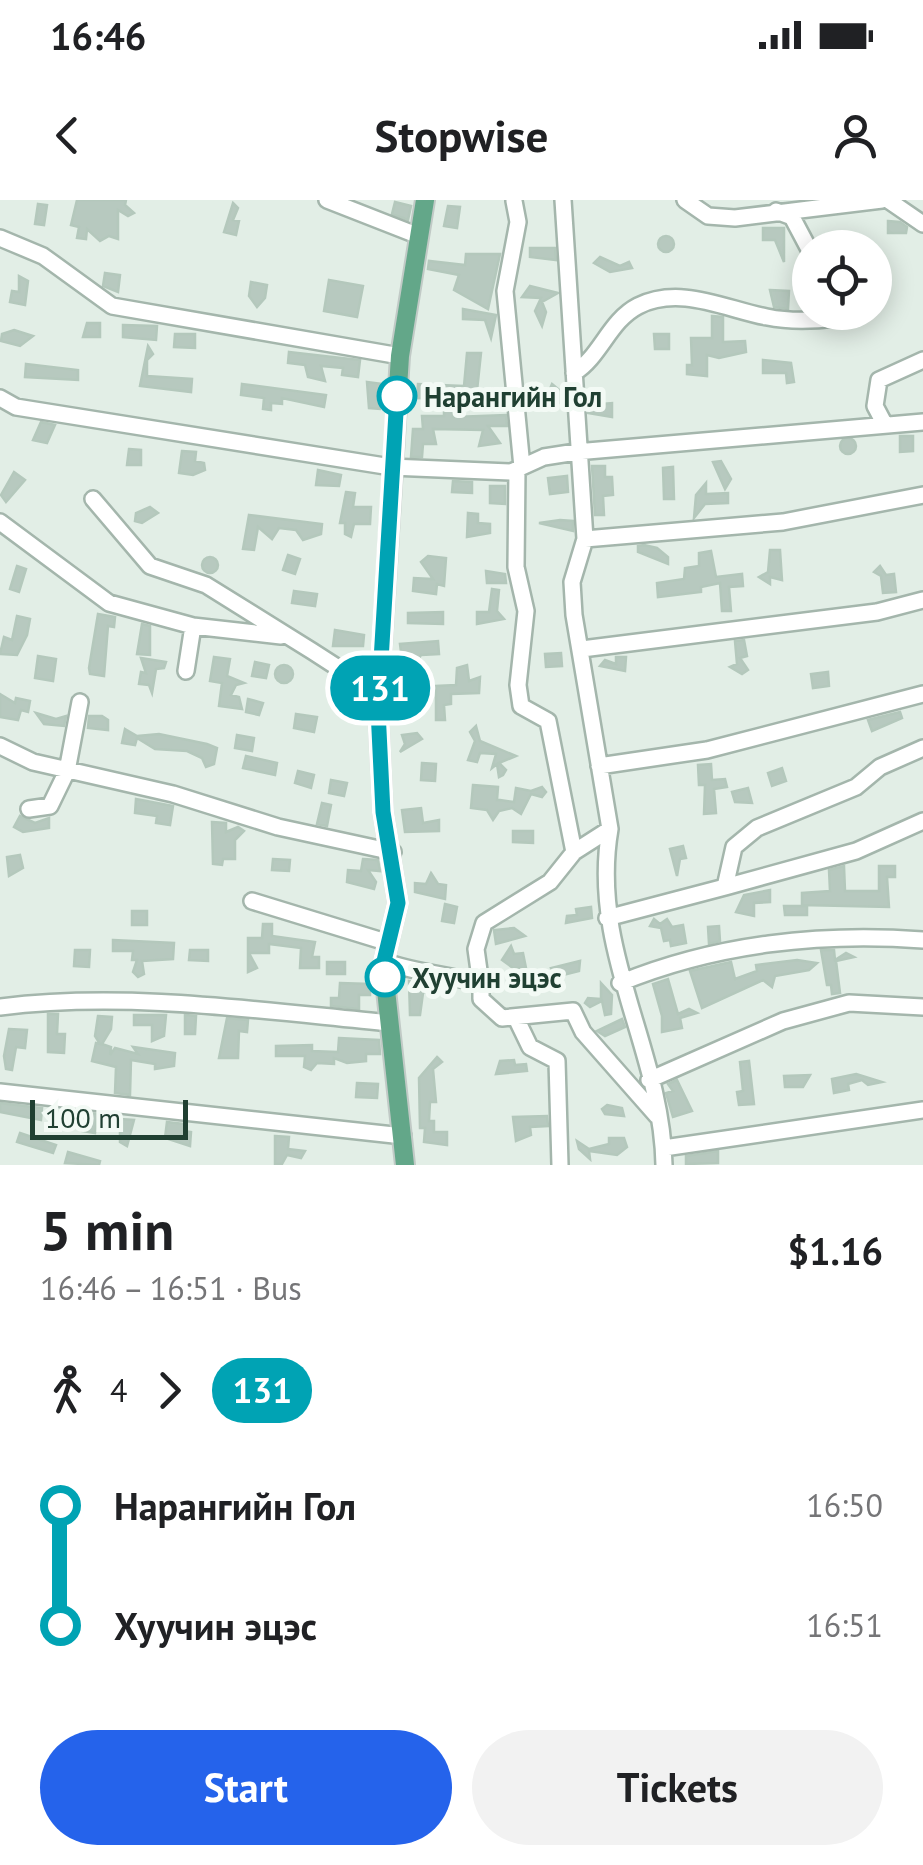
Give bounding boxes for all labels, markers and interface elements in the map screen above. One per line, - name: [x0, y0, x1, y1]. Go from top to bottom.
- text: 16:46: [50, 11, 146, 60]
- text: Stopwise: [375, 106, 548, 164]
- icon: back: [40, 108, 95, 163]
- icon: person: [828, 108, 883, 163]
- map controls: [792, 230, 892, 330]
- button: locate: [792, 230, 892, 330]
- marker: Нарангийн Гол: [378, 377, 416, 415]
- place label: Нарангийн Гол: [424, 378, 602, 415]
- line badge: 131: [322, 656, 438, 720]
- text: 131: [350, 665, 410, 711]
- marker: Хуучин эцэс: [366, 958, 404, 996]
- place label: Хуучин эцэс: [412, 959, 562, 996]
- scale bar: [30, 1095, 188, 1140]
- text: 100 m: [45, 1099, 121, 1136]
- text: 5 min: [40, 1194, 174, 1265]
- text: $1.16: [787, 1226, 883, 1275]
- text: 16:46 – 16:51 · Bus: [40, 1267, 302, 1309]
- icon: walk: [40, 1363, 95, 1418]
- icon: forward: [142, 1363, 197, 1418]
- text: 131: [232, 1367, 292, 1413]
- text: 4: [110, 1369, 127, 1411]
- text: Нарангийн Гол: [114, 1481, 356, 1530]
- text: 16:50: [806, 1484, 883, 1526]
- text: Хуучин эцэс: [114, 1601, 317, 1650]
- text: 16:51: [806, 1604, 883, 1646]
- button: Start: [40, 1730, 452, 1845]
- button: Tickets: [472, 1730, 883, 1845]

